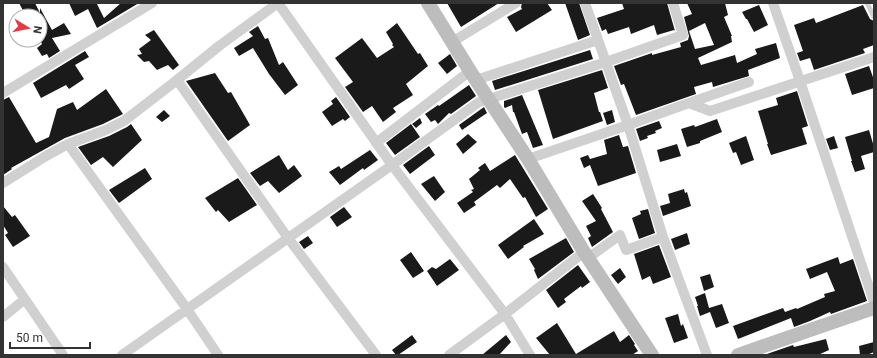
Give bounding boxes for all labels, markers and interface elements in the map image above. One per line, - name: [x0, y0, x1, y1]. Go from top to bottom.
- north arrow: [8, 8, 48, 48]
- text: N: [30, 25, 44, 35]
- scale bar: [10, 324, 90, 350]
- text: 50 m: [16, 331, 43, 345]

